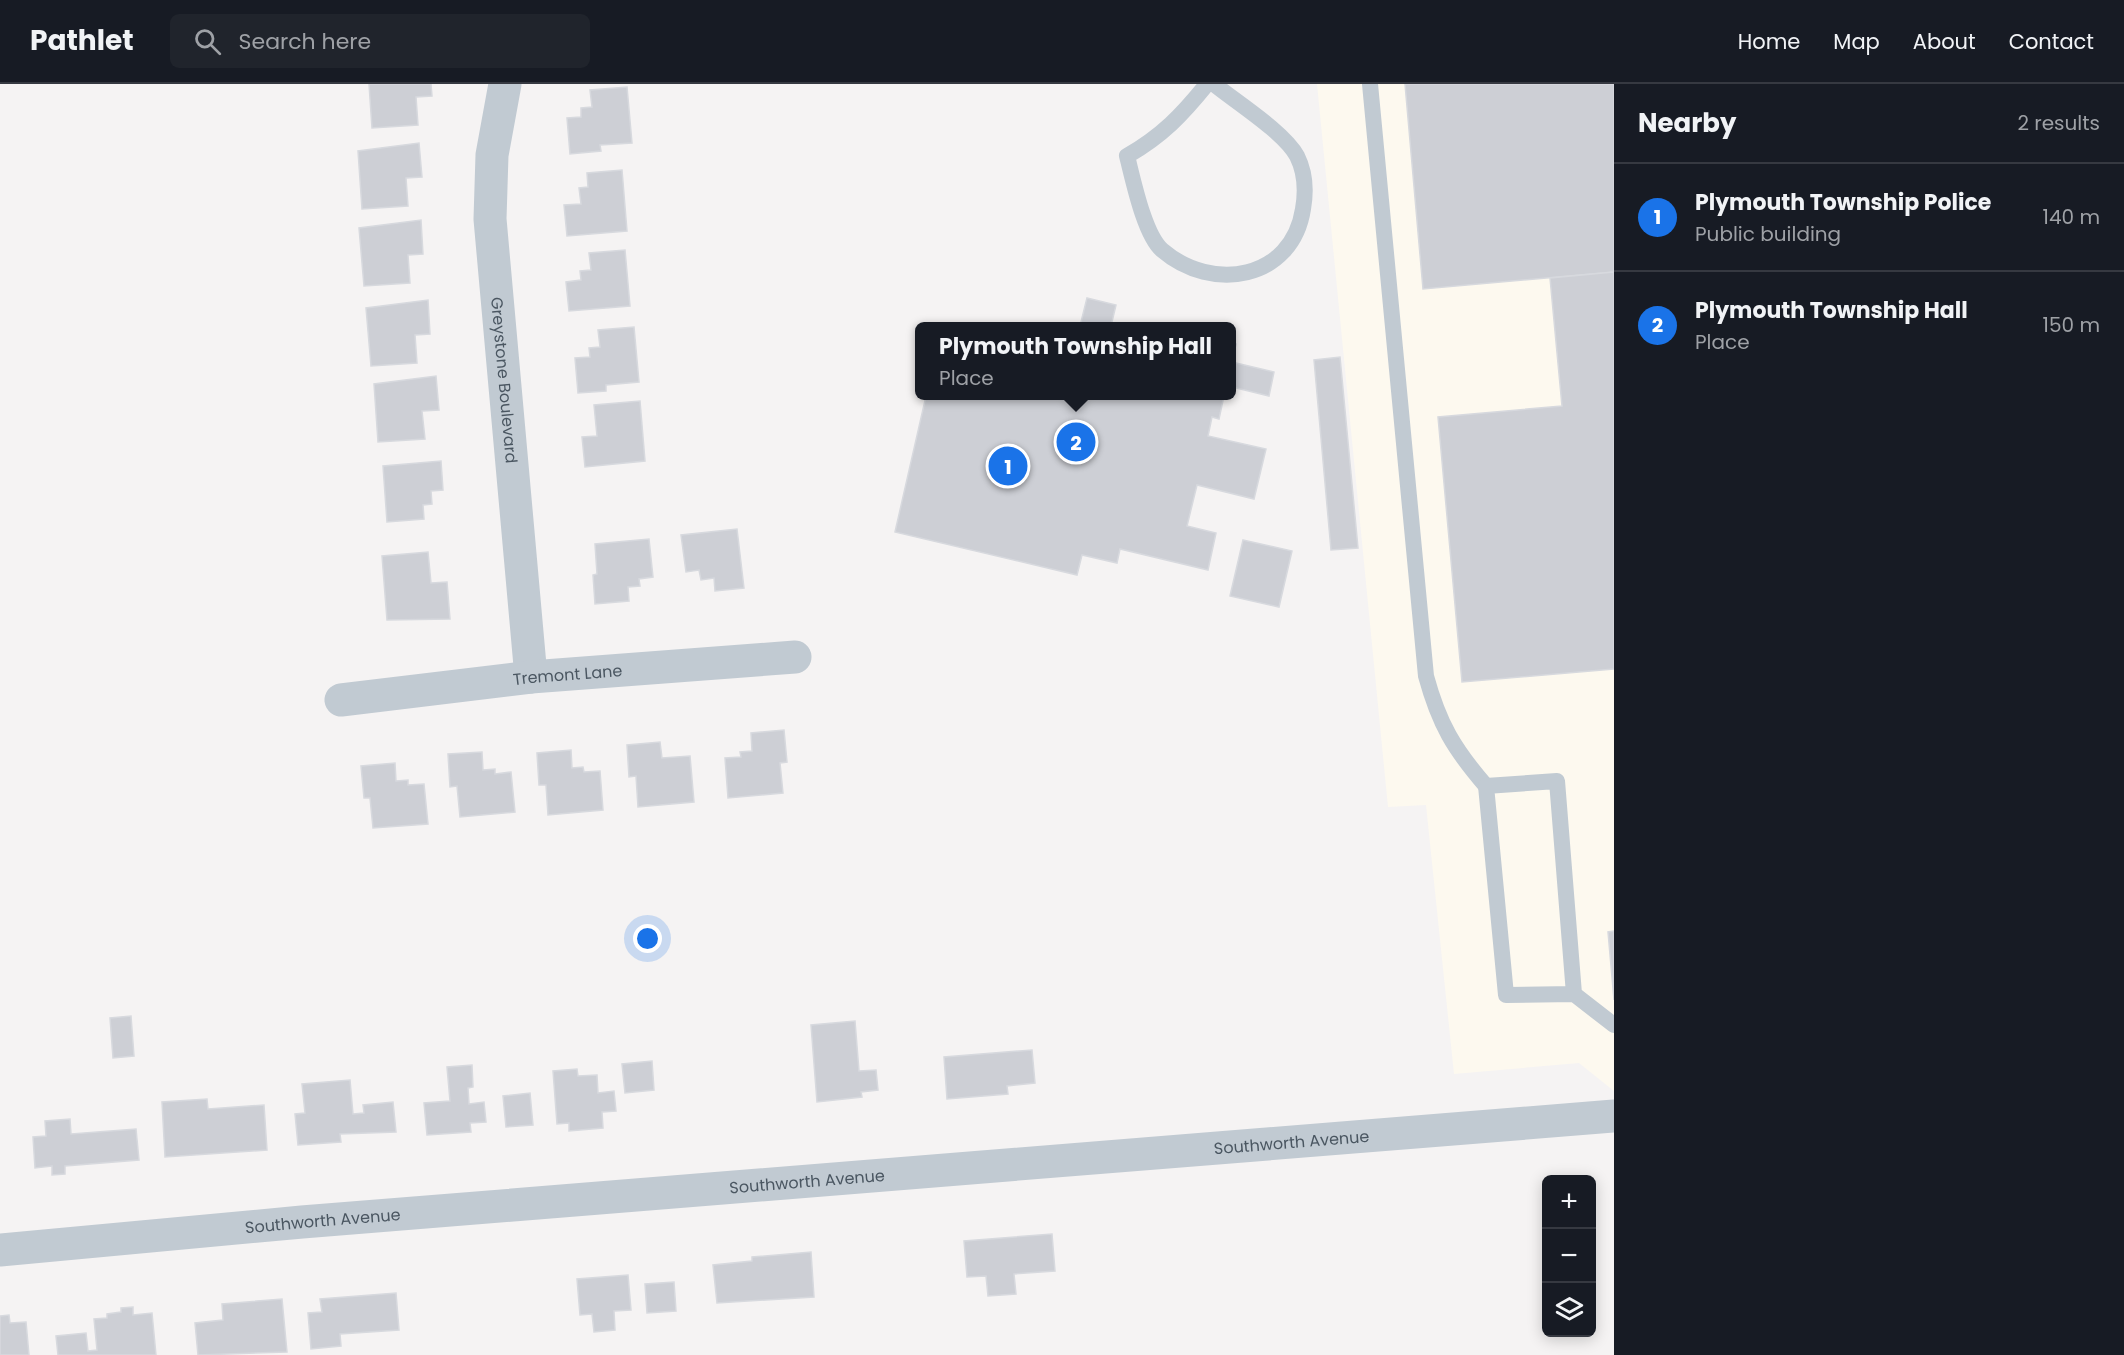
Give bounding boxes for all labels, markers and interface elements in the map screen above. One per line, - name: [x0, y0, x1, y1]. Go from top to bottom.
- search box: [170, 14, 590, 68]
- text: Pathlet: [30, 21, 134, 60]
- icon: search: [191, 25, 224, 58]
- text: Search here: [239, 26, 371, 57]
- text: Home: [1738, 27, 1800, 56]
- text: Map: [1833, 27, 1880, 56]
- text: About: [1913, 27, 1976, 56]
- text: Contact: [2009, 27, 2094, 56]
- text: Nearby: [1638, 105, 1736, 141]
- text: 2 results: [2017, 109, 2100, 137]
- text: Plymouth Township Police: [1695, 187, 1991, 218]
- text: 1: [1654, 203, 1661, 231]
- text: 140 m: [2043, 203, 2100, 231]
- text: Public building: [1695, 220, 1841, 248]
- text: Plymouth Township Hall: [1695, 295, 1968, 326]
- street label: Greystone Boulevard: [485, 296, 523, 464]
- text: 2: [1652, 311, 1663, 339]
- text: 150 m: [2043, 311, 2100, 339]
- popup: [915, 322, 1236, 400]
- text: Place: [1695, 328, 1750, 356]
- text: Plymouth Township Hall: [939, 331, 1212, 362]
- text: Place: [939, 364, 994, 392]
- pin: 2: [1056, 420, 1096, 464]
- pin: 1: [988, 444, 1028, 488]
- street label: Tremont Lane: [512, 659, 623, 691]
- your location: [633, 924, 662, 953]
- street label: Southworth Avenue: [1213, 1125, 1370, 1160]
- street label: Southworth Avenue: [729, 1164, 886, 1199]
- map controls: [1542, 1175, 1596, 1337]
- button: +: [1542, 1175, 1596, 1229]
- street label: Southworth Avenue: [244, 1203, 401, 1239]
- button: −: [1542, 1229, 1596, 1283]
- button: layers: [1542, 1283, 1596, 1337]

